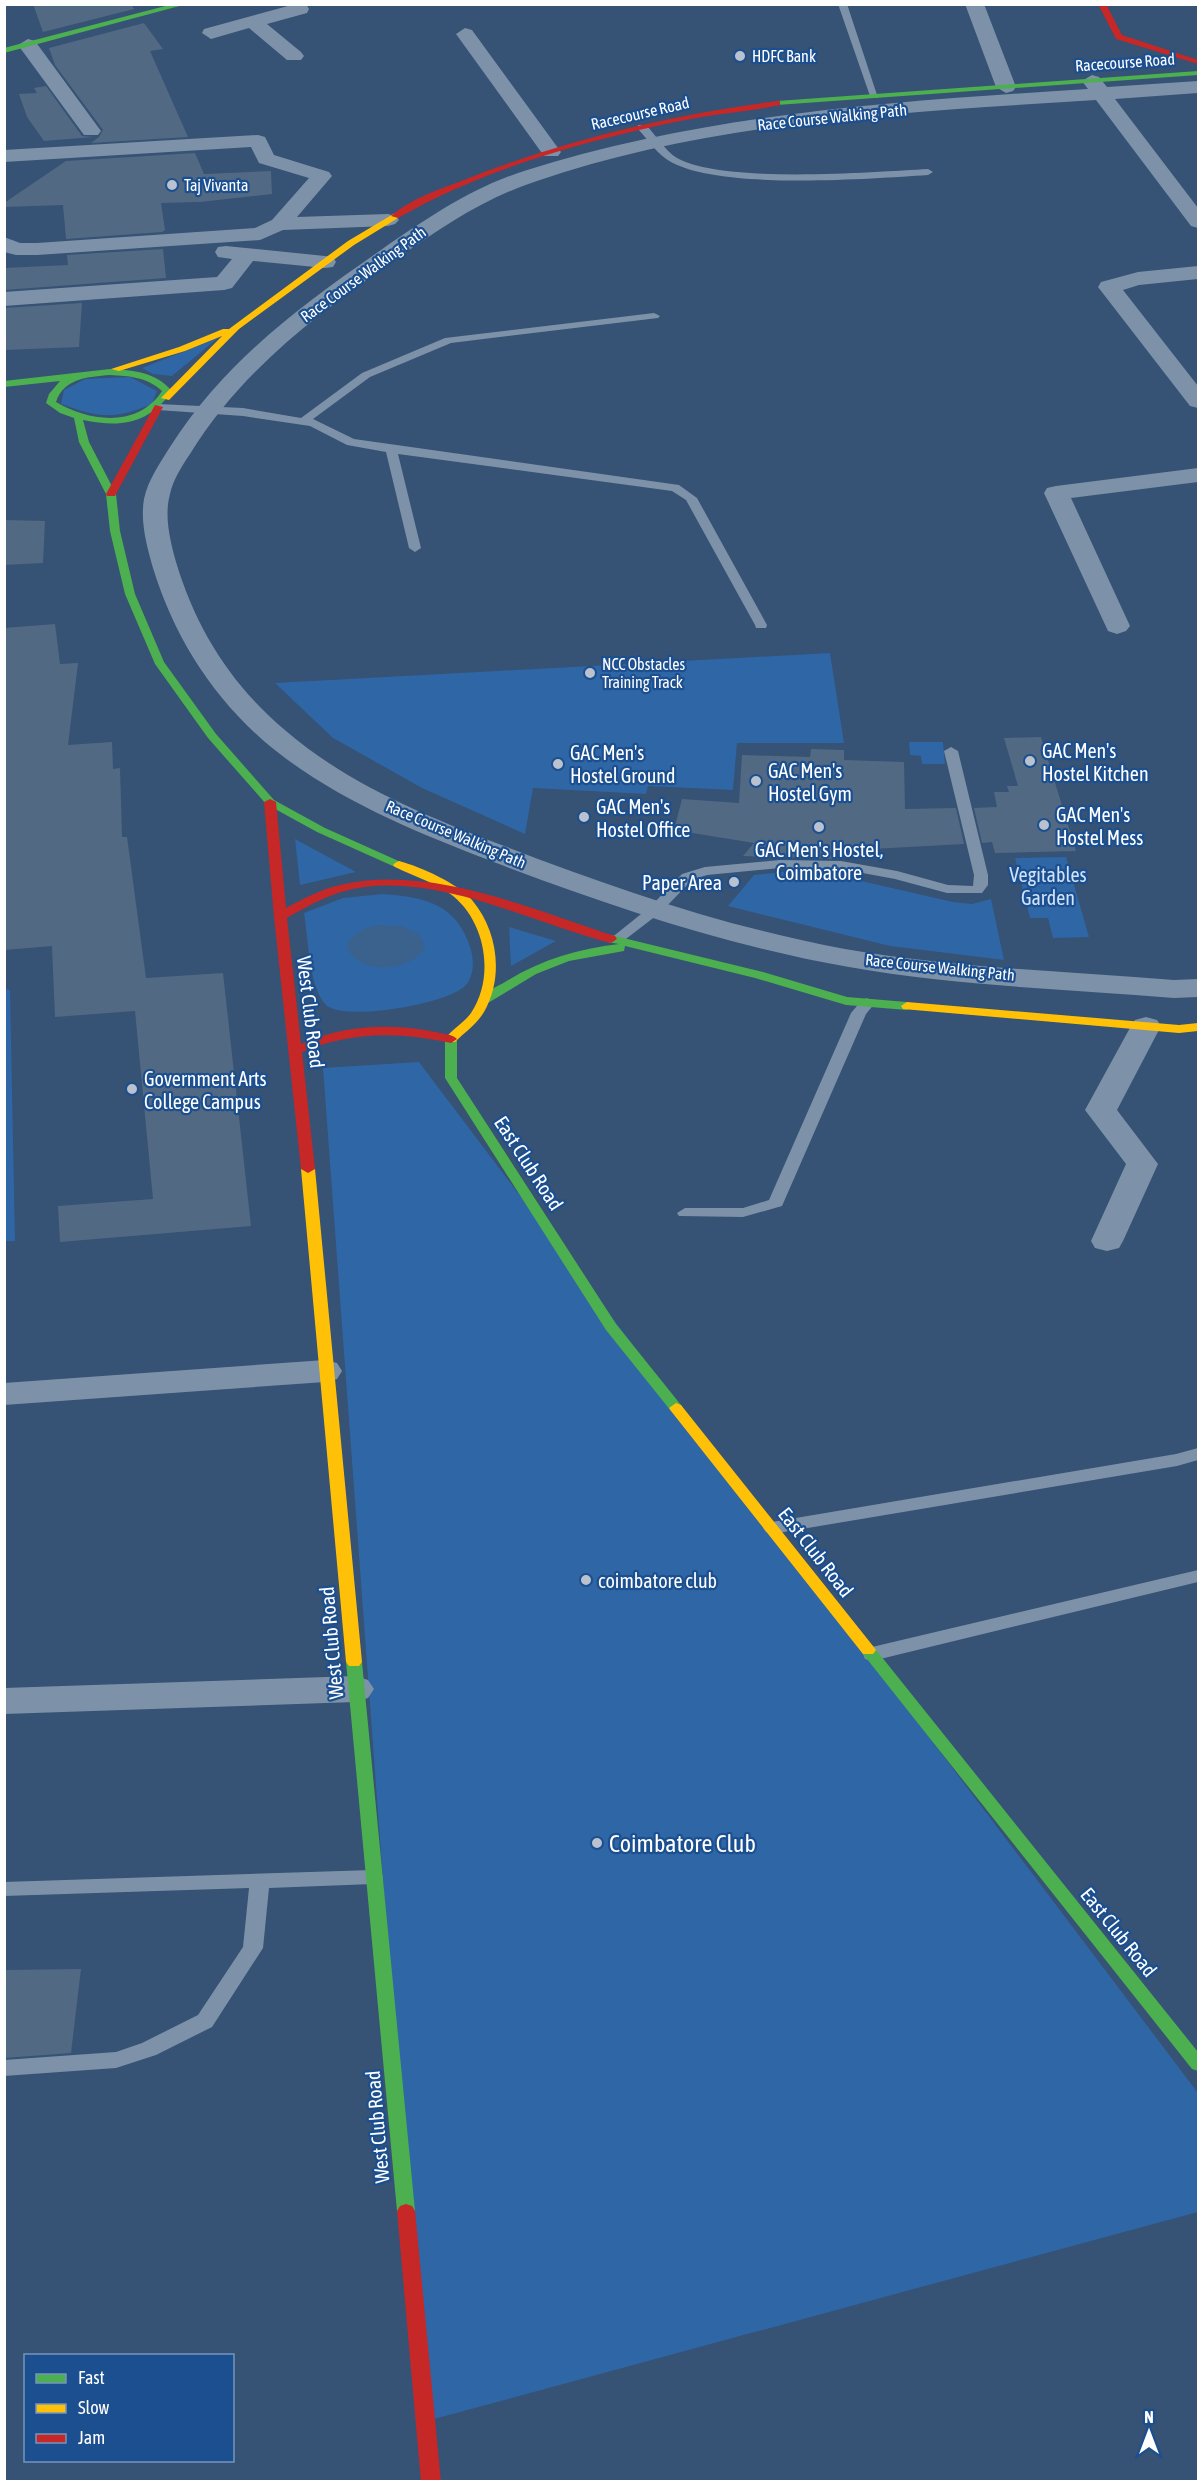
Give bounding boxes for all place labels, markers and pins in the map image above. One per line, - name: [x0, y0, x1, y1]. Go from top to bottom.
- place label: HDFC Bank: [752, 47, 816, 65]
- marker: HDFC Bank: [733, 49, 747, 63]
- place label: Taj Vivanta: [184, 176, 248, 195]
- marker: Taj Vivanta: [165, 178, 179, 192]
- place label: NCC Obstacles Training Track: [602, 655, 686, 692]
- marker: NCC Obstacles Training Track: [583, 666, 597, 680]
- place label: GAC Men's Hostel Kitchen: [1042, 739, 1149, 785]
- place label: GAC Men's Hostel Ground: [570, 741, 676, 787]
- marker: GAC Men's Hostel Kitchen: [1023, 754, 1037, 768]
- marker: GAC Men's Hostel Ground: [551, 757, 565, 771]
- place label: GAC Men's Hostel Gym: [768, 759, 852, 805]
- marker: GAC Men's Hostel Gym: [749, 774, 763, 788]
- place label: GAC Men's Hostel Office: [596, 795, 690, 841]
- place label: GAC Men's Hostel Mess: [1056, 803, 1143, 849]
- marker: GAC Men's Hostel Office: [577, 810, 591, 824]
- marker: GAC Men's Hostel Mess: [1037, 818, 1051, 832]
- marker: GAC Men's Hostel, Coimbatore: [812, 820, 826, 834]
- place label: GAC Men's Hostel, Coimbatore: [755, 838, 883, 884]
- place label: Paper Area: [642, 871, 722, 894]
- marker: Paper Area: [727, 875, 741, 889]
- place label: Government Arts College Campus: [144, 1067, 267, 1113]
- marker: Government Arts College Campus: [125, 1082, 139, 1096]
- place label: coimbatore club: [598, 1569, 717, 1592]
- marker: coimbatore club: [579, 1573, 593, 1587]
- place label: Coimbatore Club: [609, 1830, 756, 1857]
- marker: Coimbatore Club: [590, 1836, 604, 1850]

